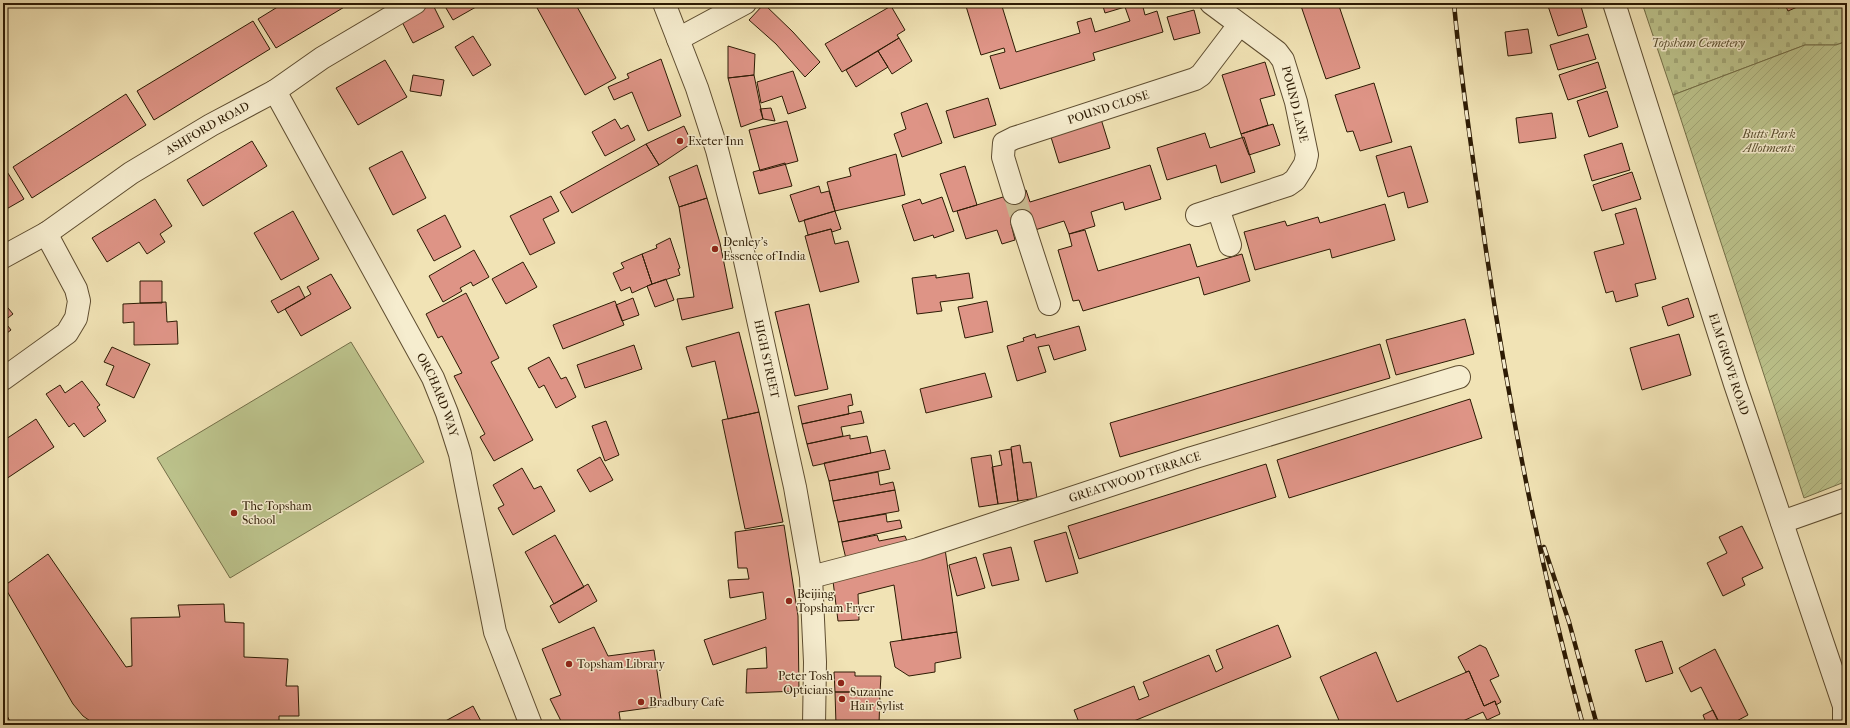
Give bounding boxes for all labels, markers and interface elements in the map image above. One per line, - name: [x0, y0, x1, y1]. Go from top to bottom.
- park label: Topsham Cemetery: [1651, 36, 1746, 50]
- street label: POUND LANE: [1279, 64, 1311, 144]
- street label: POUND CLOSE: [1066, 87, 1151, 127]
- street label: ASHFORD ROAD: [162, 99, 252, 158]
- park label: Butts Park Allotments: [1741, 127, 1796, 155]
- place label: Exeter Inn: [688, 134, 744, 148]
- marker: Exeter Inn: [675, 136, 685, 146]
- place label: Denley's Essence of India: [723, 235, 806, 263]
- marker: Denley's Essence of India: [710, 244, 720, 254]
- street label: ELM GROVE ROAD: [1706, 311, 1752, 417]
- street label: HIGH STREET: [751, 318, 782, 400]
- street label: ORCHARD WAY: [413, 350, 461, 440]
- street label: GREATWOOD TERRACE: [1067, 449, 1202, 505]
- place label: The Topsham School: [242, 499, 312, 527]
- marker: The Topsham School: [229, 508, 239, 518]
- place label: Beijing Topsham Fryer: [797, 587, 875, 615]
- marker: Beijing Topsham Fryer: [784, 596, 794, 606]
- place label: Topsham Library: [577, 657, 665, 671]
- marker: Topsham Library: [564, 659, 574, 669]
- place label: Peter Tosh Opticians: [778, 669, 834, 697]
- marker: Peter Tosh Opticians: [836, 678, 846, 688]
- place label: Suzanne Hair Sylist: [850, 685, 905, 713]
- marker: Suzanne Hair Sylist: [837, 694, 847, 704]
- place label: Bradbury Cafe: [649, 695, 724, 709]
- marker: Bradbury Cafe: [636, 697, 646, 707]

